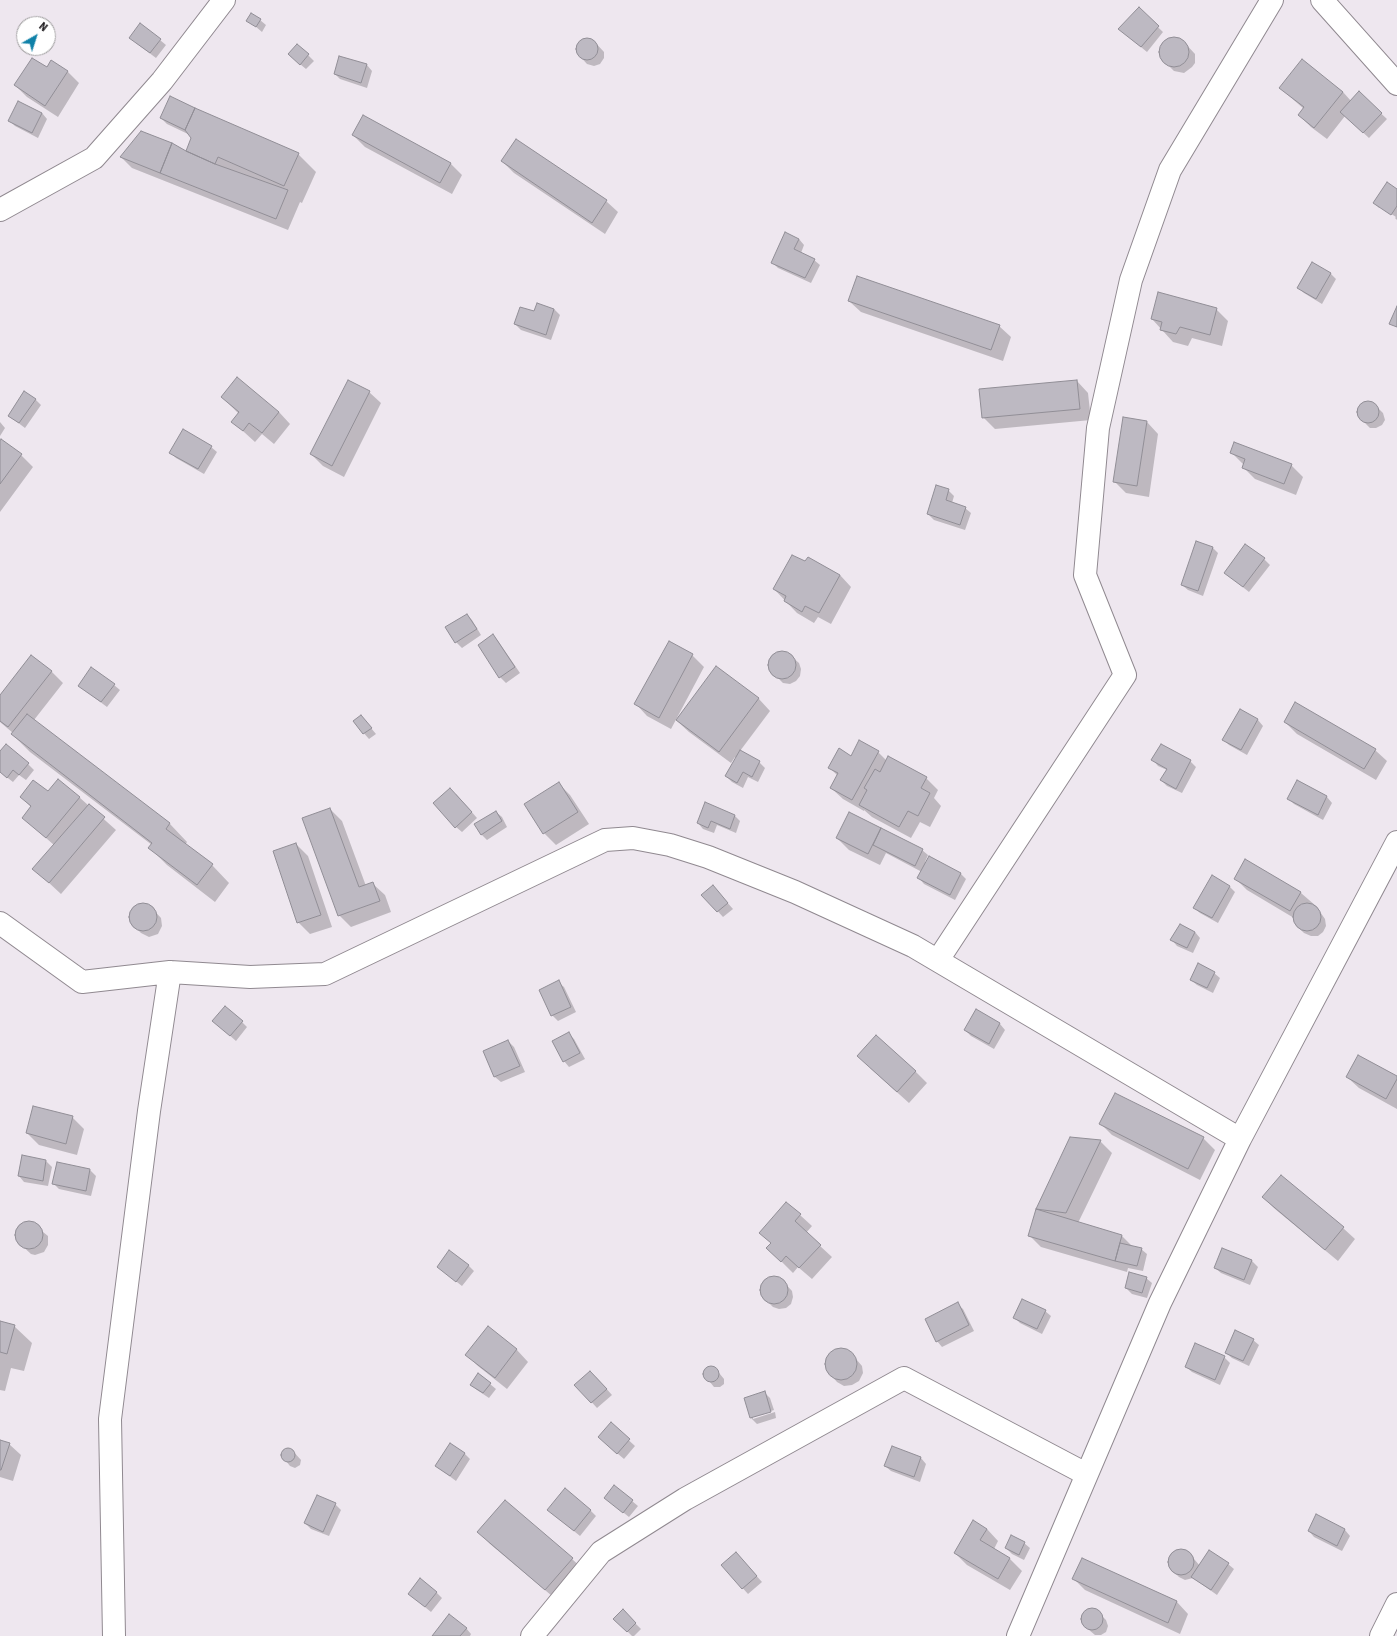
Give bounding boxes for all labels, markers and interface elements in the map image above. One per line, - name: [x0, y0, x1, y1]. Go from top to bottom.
- north arrow: [16, 16, 56, 56]
- text: N: [36, 19, 51, 35]

